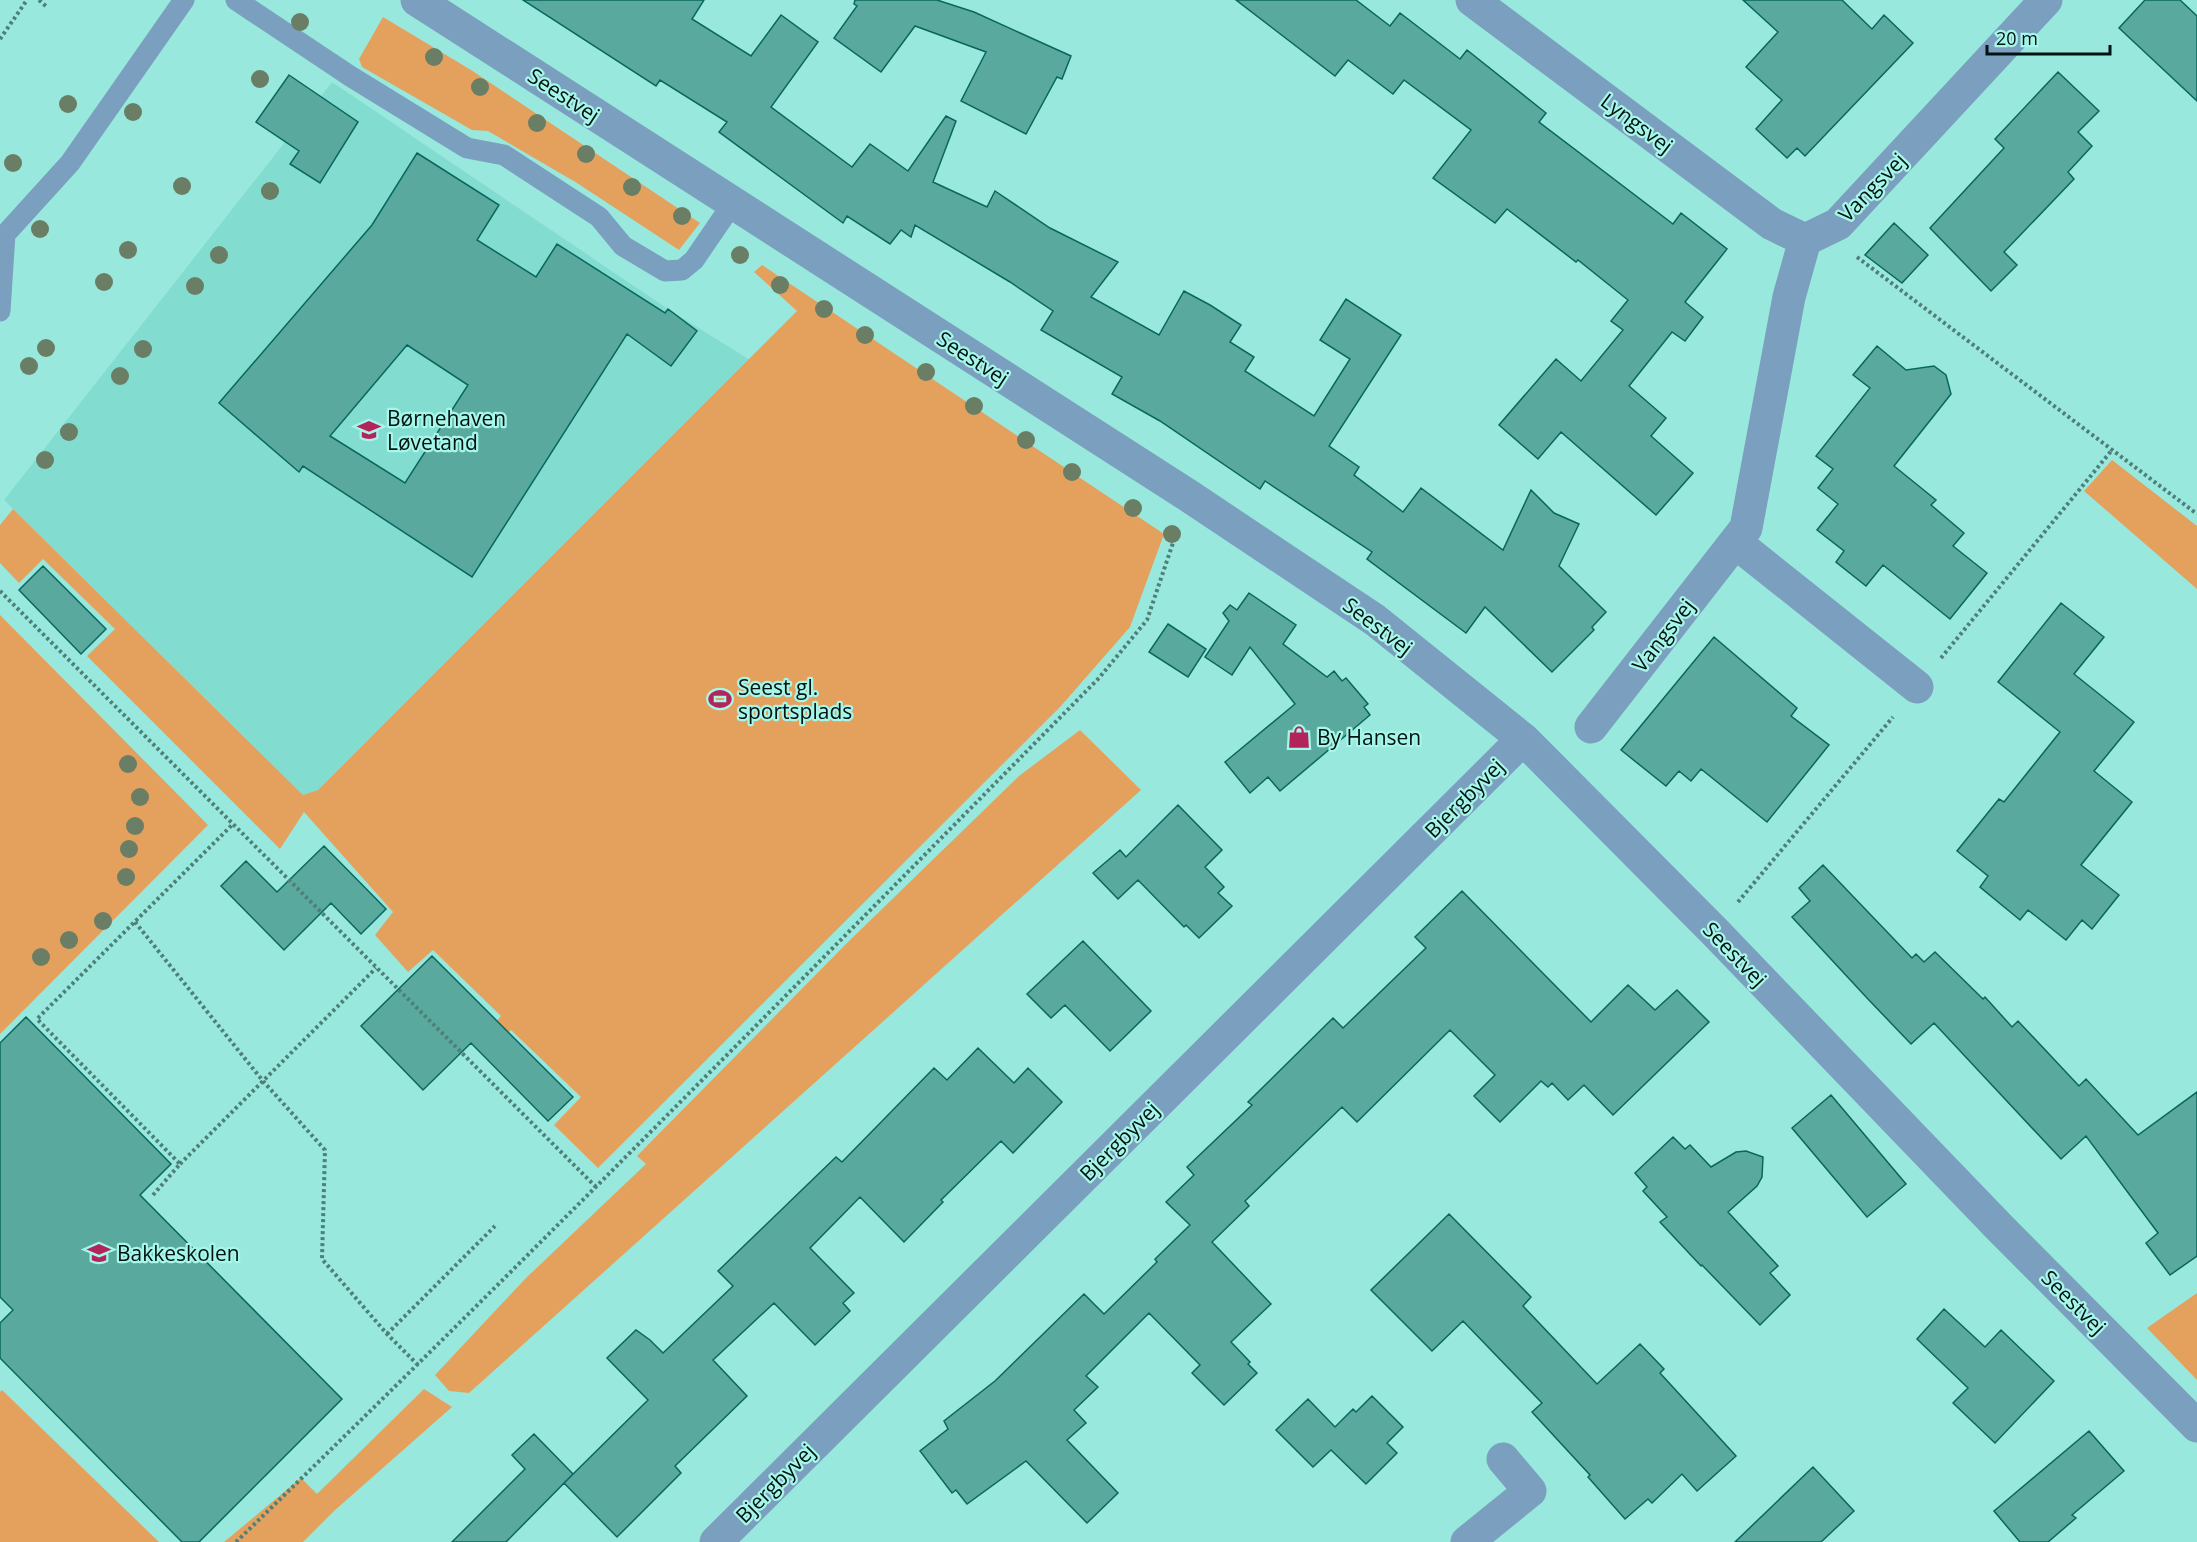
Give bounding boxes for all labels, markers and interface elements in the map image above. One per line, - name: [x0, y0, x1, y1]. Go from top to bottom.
- scale bar: [1987, 18, 2110, 56]
- text: 20 m: [1996, 26, 2038, 50]
- street label: Seestvej: [523, 61, 605, 129]
- street label: Lyngsvej: [1595, 87, 1679, 159]
- street label: Vangsvej: [1832, 146, 1912, 228]
- street label: Seestvej: [932, 324, 1014, 392]
- place label: Børnehaven Løvetand: [387, 404, 506, 456]
- school or university icon: Børnehaven Løvetand: [356, 417, 382, 443]
- street label: Seestvej: [1338, 591, 1418, 661]
- street label: Vangsvej: [1625, 592, 1701, 678]
- place label: Seest gl. sportsplads: [738, 673, 852, 725]
- sports icon: Seest gl. sportsplads: [707, 686, 733, 712]
- place label: By Hansen: [1317, 723, 1421, 751]
- shop icon: By Hansen: [1286, 724, 1312, 750]
- street label: Bjergbyvej: [1418, 752, 1510, 844]
- street label: Seestvej: [1697, 915, 1773, 993]
- street label: Bjergbyvej: [1073, 1095, 1165, 1187]
- place label: Bakkeskolen: [117, 1239, 240, 1267]
- school or university icon: Bakkeskolen: [86, 1240, 112, 1266]
- street label: Seestvej: [2036, 1264, 2112, 1340]
- street label: Bjergbyvej: [729, 1437, 821, 1529]

